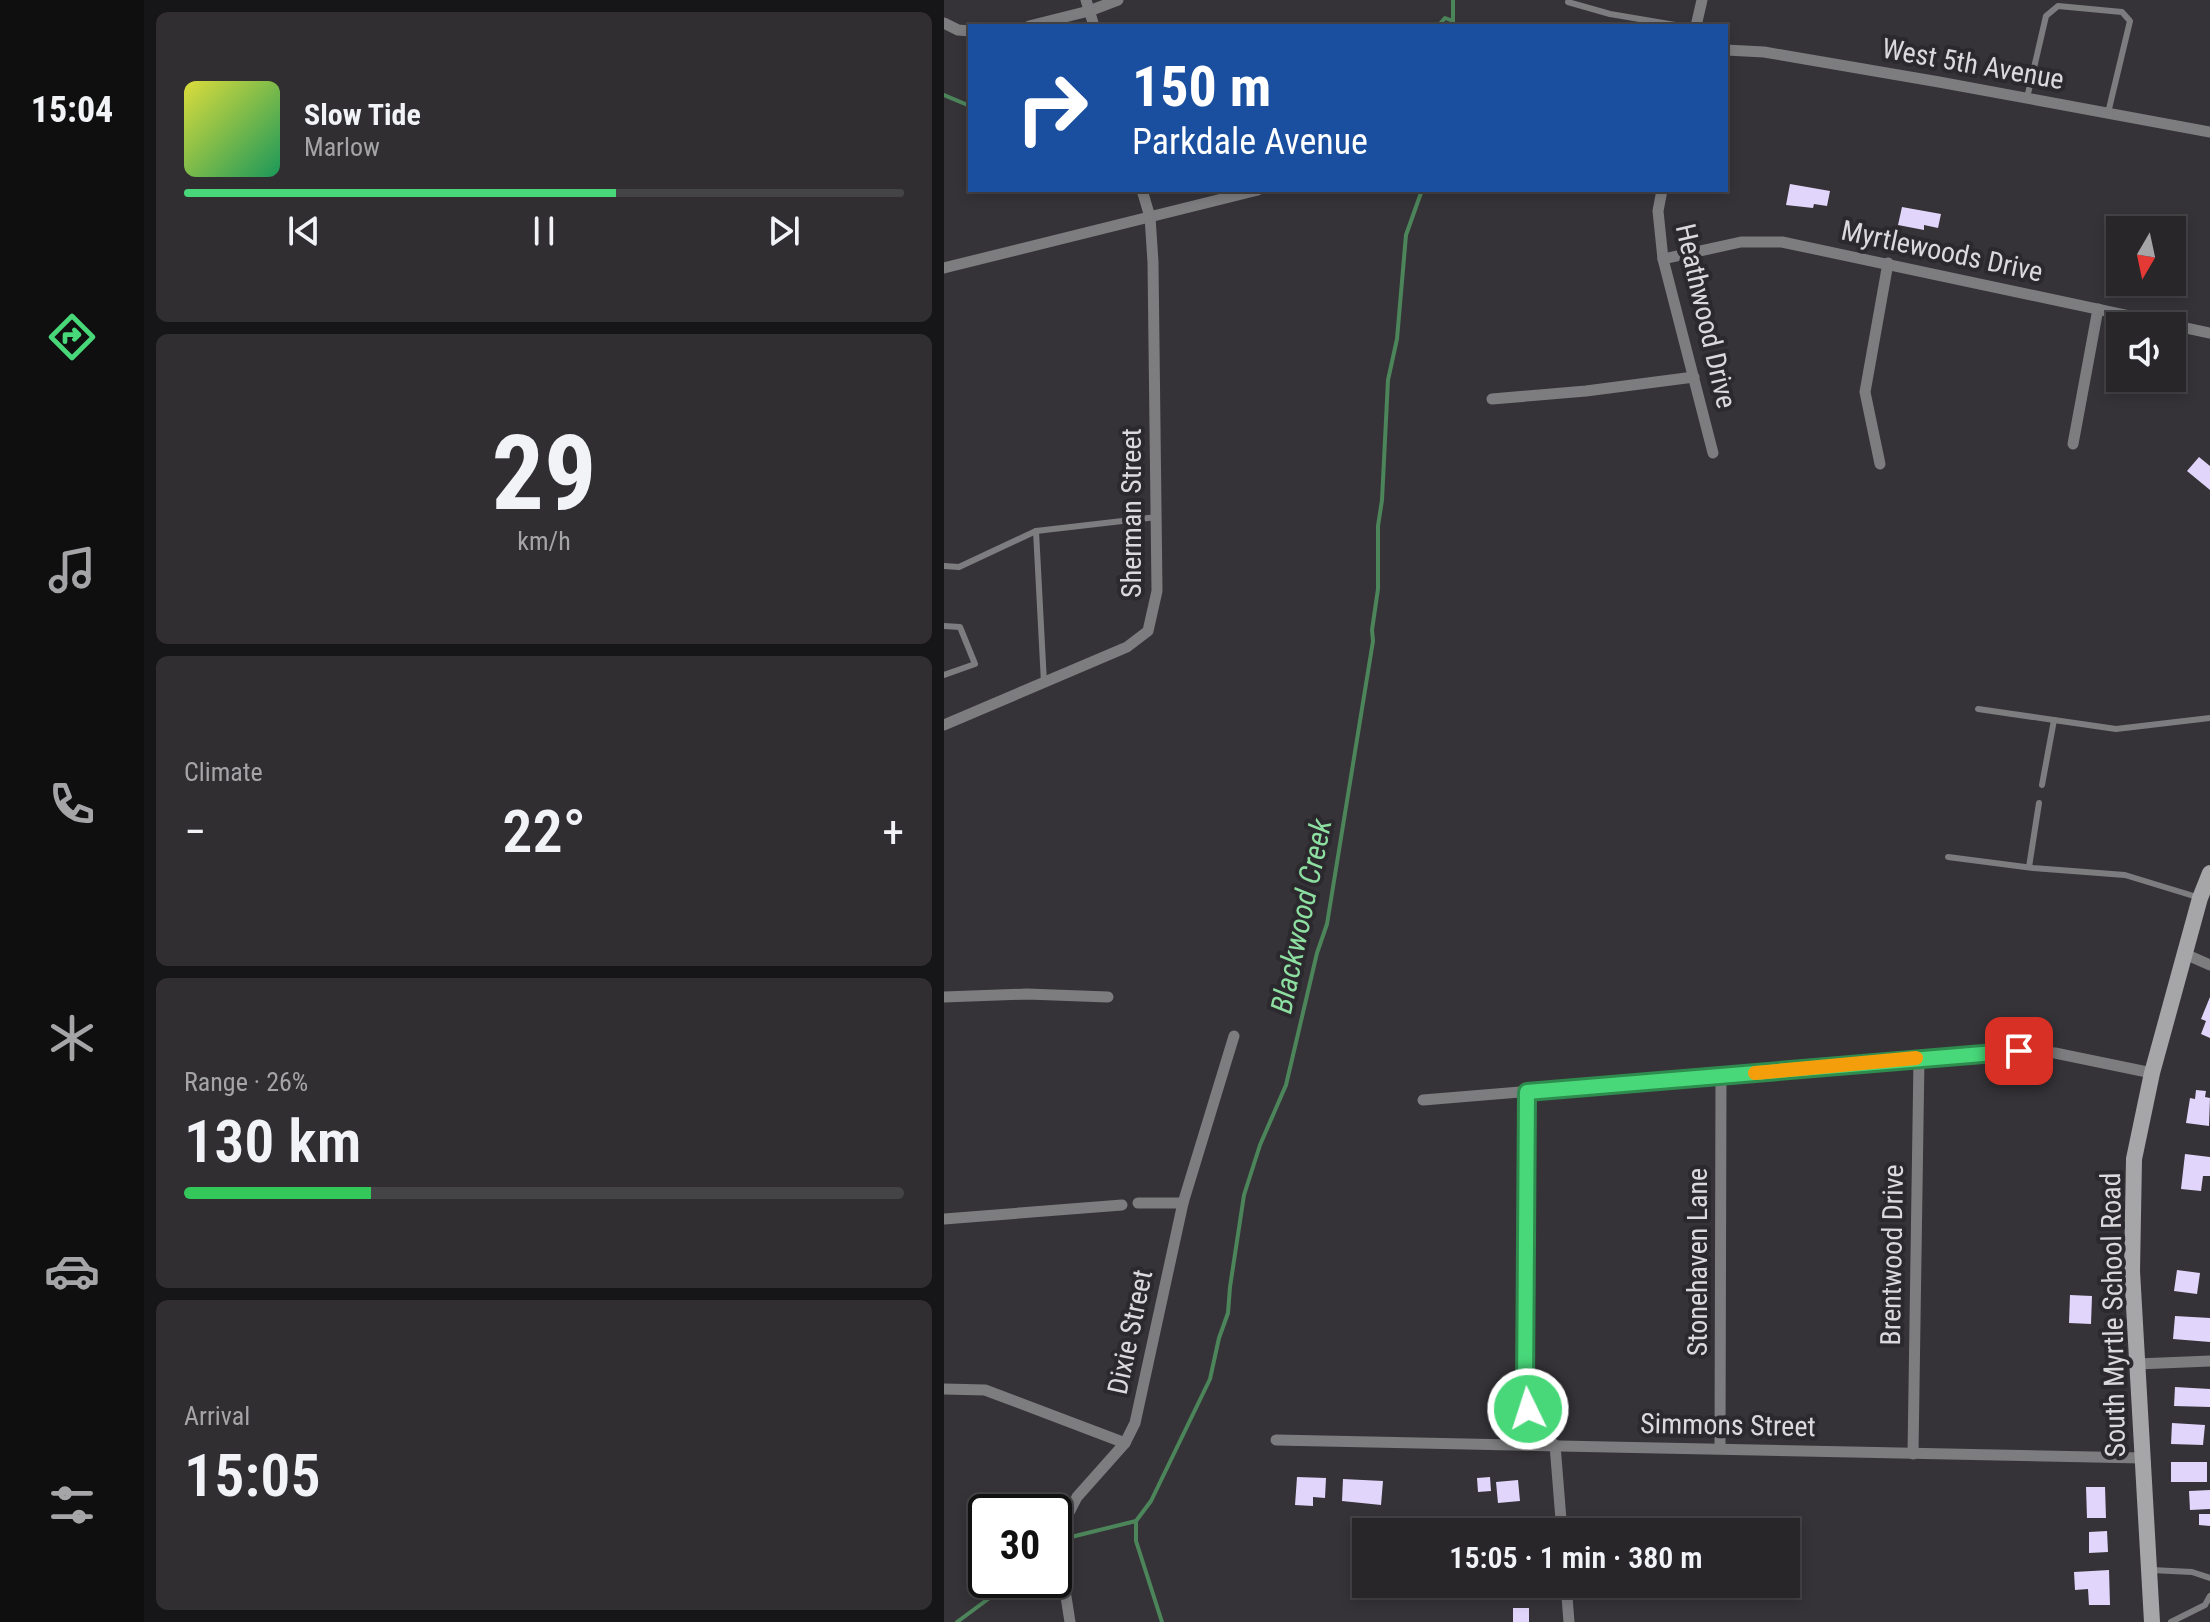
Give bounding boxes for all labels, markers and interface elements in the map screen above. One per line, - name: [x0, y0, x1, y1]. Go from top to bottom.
- street label: West 5th Avenue: [1879, 32, 2067, 96]
- text: 150 m: [1132, 54, 1271, 120]
- icon: right: [1000, 56, 1104, 160]
- text: 15:04: [31, 89, 113, 131]
- text: Slow Tide: [304, 97, 421, 132]
- text: Parkdale Avenue: [1132, 121, 1368, 163]
- text: Marlow: [304, 132, 380, 162]
- icon: previous: [282, 209, 326, 253]
- icon: pause: [522, 209, 566, 253]
- icon: next: [762, 209, 806, 253]
- street label: Myrtlewoods Drive: [1838, 214, 2046, 288]
- north arrow: [2106, 216, 2186, 296]
- map controls: [2106, 216, 2186, 392]
- street label: Heathwood Drive: [1669, 221, 1743, 411]
- icon: directions: [44, 309, 100, 365]
- button: sound: [2106, 312, 2186, 392]
- text: 29: [491, 413, 597, 534]
- street label: Sherman Street: [1115, 428, 1148, 598]
- text: km/h: [517, 526, 571, 556]
- icon: music: [44, 542, 100, 598]
- text: Climate: [184, 757, 263, 787]
- icon: phone: [44, 776, 100, 832]
- text: 22°: [502, 796, 586, 867]
- text: −: [184, 806, 206, 858]
- text: +: [882, 806, 904, 858]
- water label: Blackwood Creek: [1263, 815, 1339, 1016]
- icon: climate: [44, 1010, 100, 1066]
- pin: [1985, 1017, 2053, 1085]
- icon: arrive: [1997, 1029, 2041, 1073]
- text: Range · 26%: [184, 1067, 308, 1097]
- text: 130 km: [184, 1106, 361, 1177]
- street label: Brentwood Drive: [1874, 1164, 1910, 1346]
- street label: Stonehaven Lane: [1681, 1168, 1714, 1356]
- street label: South Myrtle School Road: [2094, 1172, 2132, 1458]
- icon: car: [44, 1243, 100, 1299]
- street label: Dixie Street: [1101, 1267, 1159, 1397]
- position arrow: [1486, 1367, 1570, 1451]
- text: Arrival: [184, 1401, 250, 1431]
- street label: Simmons Street: [1640, 1407, 1816, 1443]
- text: 15:05: [184, 1440, 321, 1511]
- icon: filters: [44, 1477, 100, 1533]
- speed limit sign: 30: [968, 1494, 1072, 1598]
- text: 15:05 · 1 min · 380 m: [1449, 1540, 1703, 1575]

